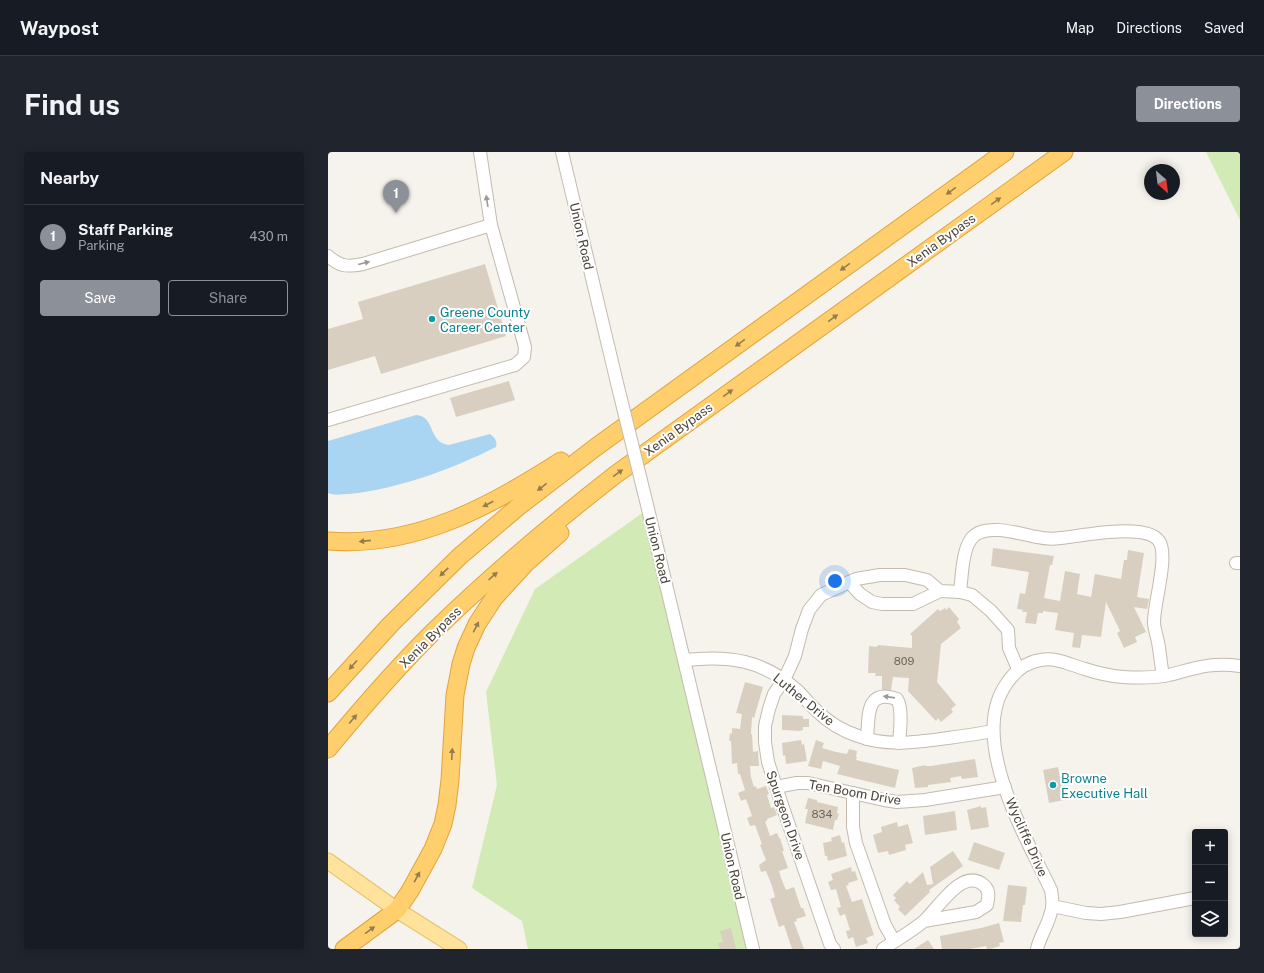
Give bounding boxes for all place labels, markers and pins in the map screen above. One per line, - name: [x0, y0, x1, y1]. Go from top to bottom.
- pin: 1: [383, 180, 409, 213]
- place label: Greene County Career Center: [440, 305, 530, 335]
- marker: Greene County Career Center: [427, 314, 437, 324]
- place label: Browne Executive Hall: [1061, 771, 1148, 801]
- marker: Browne Executive Hall: [1048, 780, 1058, 790]

